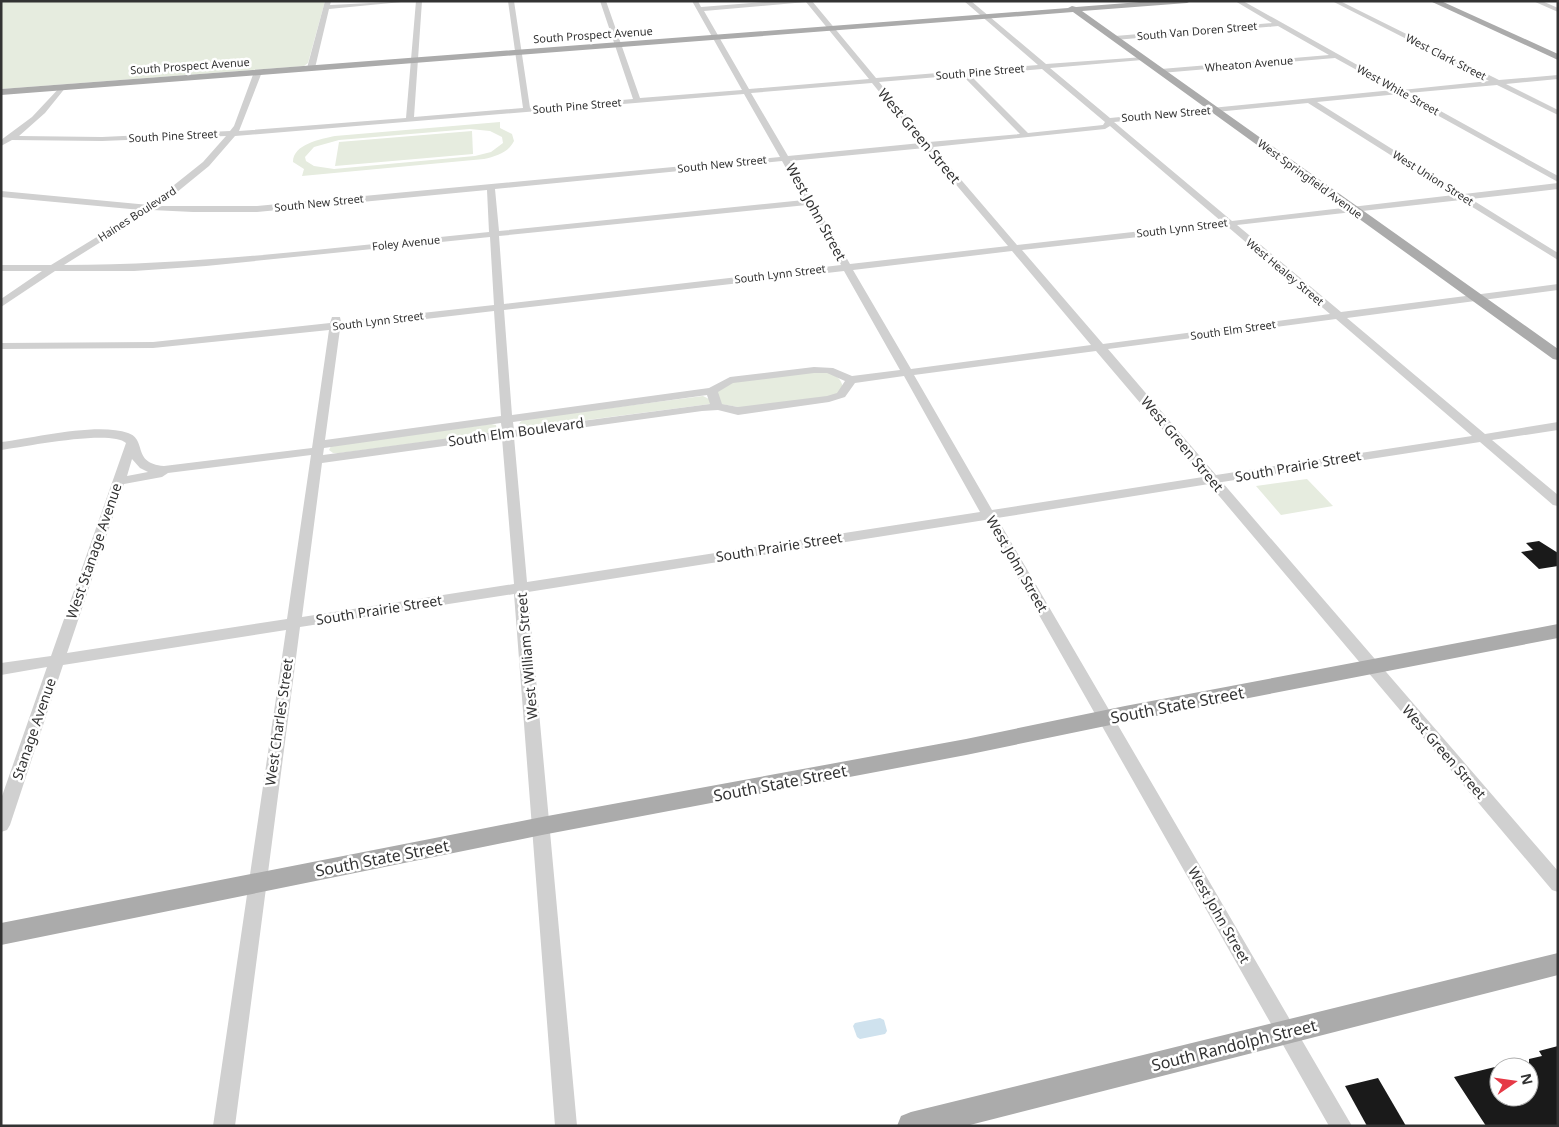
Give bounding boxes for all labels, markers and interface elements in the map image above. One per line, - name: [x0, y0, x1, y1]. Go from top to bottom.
- street label: South Van Doren Street: [1136, 18, 1258, 43]
- street label: South Prospect Avenue: [533, 23, 653, 46]
- street label: West Clark Street: [1403, 30, 1489, 83]
- street label: Wheaton Avenue: [1204, 52, 1294, 75]
- street label: South Prospect Avenue: [130, 54, 250, 77]
- street label: South Pine Street: [935, 60, 1025, 83]
- street label: West White Street: [1354, 61, 1442, 118]
- street label: West Green Street: [874, 84, 965, 187]
- street label: South Pine Street: [532, 94, 622, 117]
- street label: South New Street: [1121, 102, 1211, 125]
- street label: South Pine Street: [128, 126, 218, 145]
- street label: West Springfield Avenue: [1255, 136, 1366, 222]
- street label: West Union Street: [1390, 147, 1477, 209]
- street label: South New Street: [677, 151, 767, 176]
- street label: West John Street: [782, 160, 851, 264]
- street label: Haines Boulevard: [95, 183, 179, 245]
- street label: South New Street: [274, 190, 364, 215]
- street label: South Lynn Street: [1136, 214, 1228, 241]
- street label: Foley Avenue: [371, 231, 441, 254]
- street label: West Healey Street: [1243, 235, 1327, 309]
- street label: South Lynn Street: [734, 260, 826, 287]
- street label: South Lynn Street: [332, 307, 424, 334]
- street label: South Elm Street: [1189, 316, 1277, 343]
- street label: West Green Street: [1137, 392, 1228, 495]
- street label: South Elm Boulevard: [447, 413, 585, 450]
- street label: South Prairie Street: [1233, 445, 1362, 486]
- street label: West Stanage Avenue: [61, 480, 126, 621]
- street label: West John Street: [982, 512, 1053, 615]
- street label: South Prairie Street: [714, 527, 843, 566]
- street label: South Prairie Street: [314, 590, 443, 629]
- street label: West William Street: [511, 592, 542, 720]
- street label: West Charles Street: [260, 657, 297, 787]
- street label: Stanage Avenue: [7, 675, 60, 782]
- street label: South State Street: [1108, 681, 1246, 729]
- street label: West Green Street: [1398, 701, 1491, 803]
- street label: South State Street: [711, 759, 849, 807]
- street label: South State Street: [313, 834, 451, 882]
- street label: West John Street: [1184, 863, 1255, 966]
- street label: South Randolph Street: [1149, 1014, 1319, 1076]
- north arrow: [1489, 1057, 1539, 1107]
- text: N: [1517, 1071, 1538, 1087]

